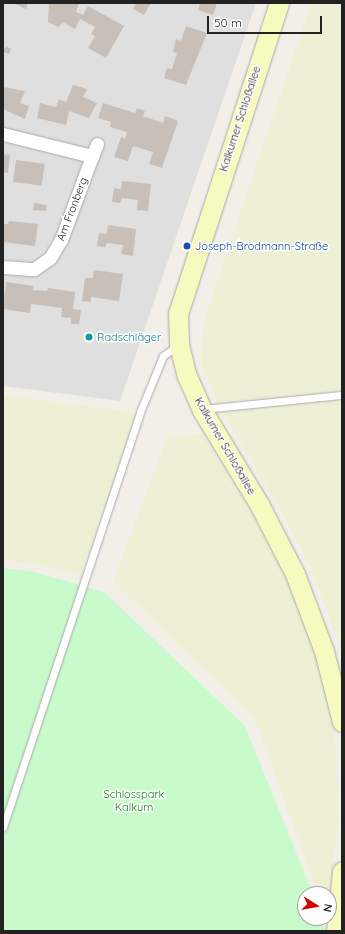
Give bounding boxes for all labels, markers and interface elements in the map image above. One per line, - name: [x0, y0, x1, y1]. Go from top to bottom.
- scale bar: [209, 8, 324, 34]
- text: 50 m: [214, 15, 242, 30]
- street label: Kalkumer Schloßallee: [217, 65, 263, 173]
- street label: Am Fronberg: [54, 175, 90, 243]
- place label: Joseph-Brodmann-Straße: [195, 239, 328, 253]
- marker: Joseph-Brodmann-Straße: [182, 241, 192, 251]
- place label: Radschläger: [97, 330, 161, 344]
- marker: Radschläger: [84, 332, 94, 342]
- street label: Kalkumer Schloßallee: [192, 395, 258, 497]
- park label: Schlosspark Kalkum: [104, 788, 164, 814]
- north arrow: [297, 886, 337, 926]
- text: N: [320, 903, 335, 913]

